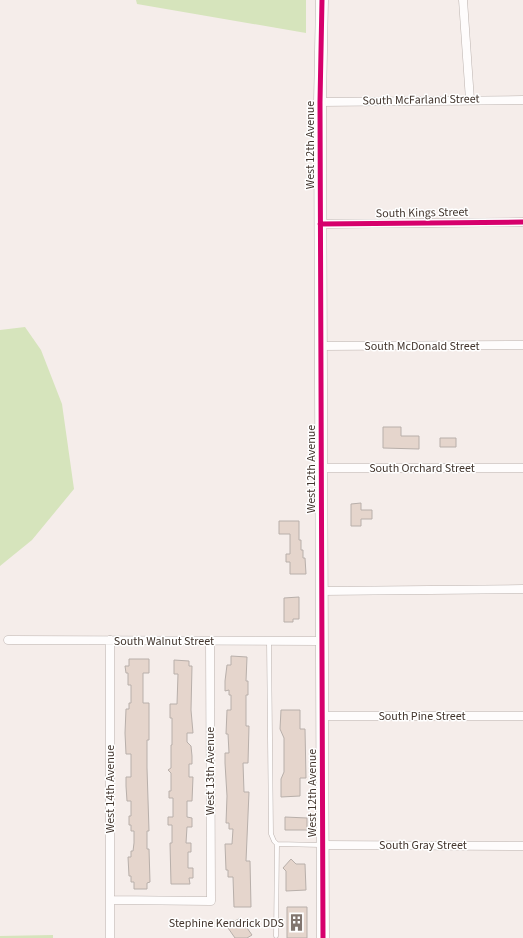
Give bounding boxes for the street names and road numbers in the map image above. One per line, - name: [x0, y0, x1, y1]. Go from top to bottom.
- street label: South McFarland Street: [362, 90, 480, 110]
- street label: West 12th Avenue: [302, 101, 319, 189]
- street label: South Kings Street: [376, 204, 468, 222]
- street label: South McDonald Street: [364, 338, 480, 355]
- street label: West 12th Avenue: [303, 425, 320, 513]
- street label: South Orchard Street: [369, 460, 475, 477]
- street label: South Walnut Street: [114, 633, 214, 650]
- street label: South Pine Street: [378, 708, 466, 725]
- street label: West 13th Avenue: [202, 727, 219, 815]
- street label: West 14th Avenue: [102, 745, 119, 833]
- street label: West 12th Avenue: [304, 749, 321, 837]
- street label: South Gray Street: [379, 837, 467, 854]

